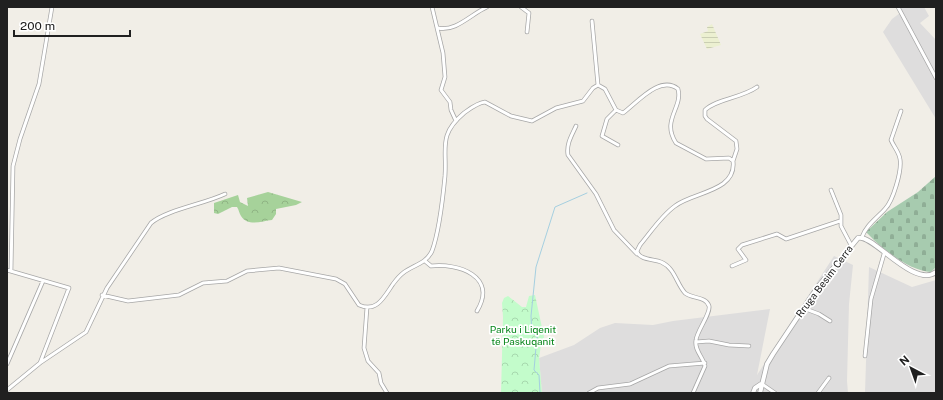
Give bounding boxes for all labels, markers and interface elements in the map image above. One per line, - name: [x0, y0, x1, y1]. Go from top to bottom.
- scale bar: [14, 12, 130, 38]
- text: 200 m: [20, 19, 55, 33]
- street label: Rruga Besim Cerra: [793, 243, 855, 319]
- park label: Parku i Liqenit të Paskuqanit: [490, 323, 556, 347]
- north arrow: [891, 348, 931, 388]
- text: N: [897, 353, 912, 368]

